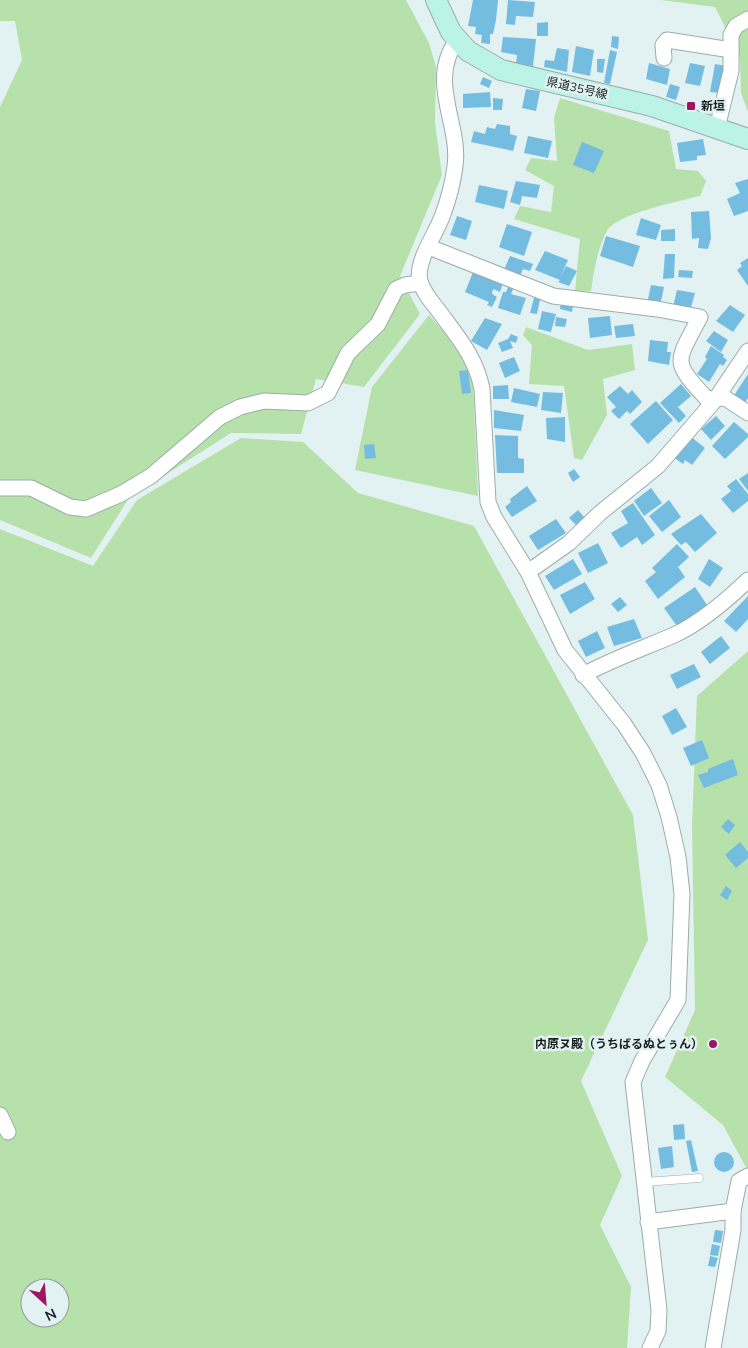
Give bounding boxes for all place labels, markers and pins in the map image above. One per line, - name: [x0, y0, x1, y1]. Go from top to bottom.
- place label: 新垣: [701, 98, 725, 114]
- marker: 新垣: [685, 100, 697, 112]
- place label: 内原ヌ殿（うちばるぬとぅん）: [535, 1036, 703, 1052]
- marker: 内原ヌ殿（うちばるぬとぅん）: [707, 1038, 719, 1050]

